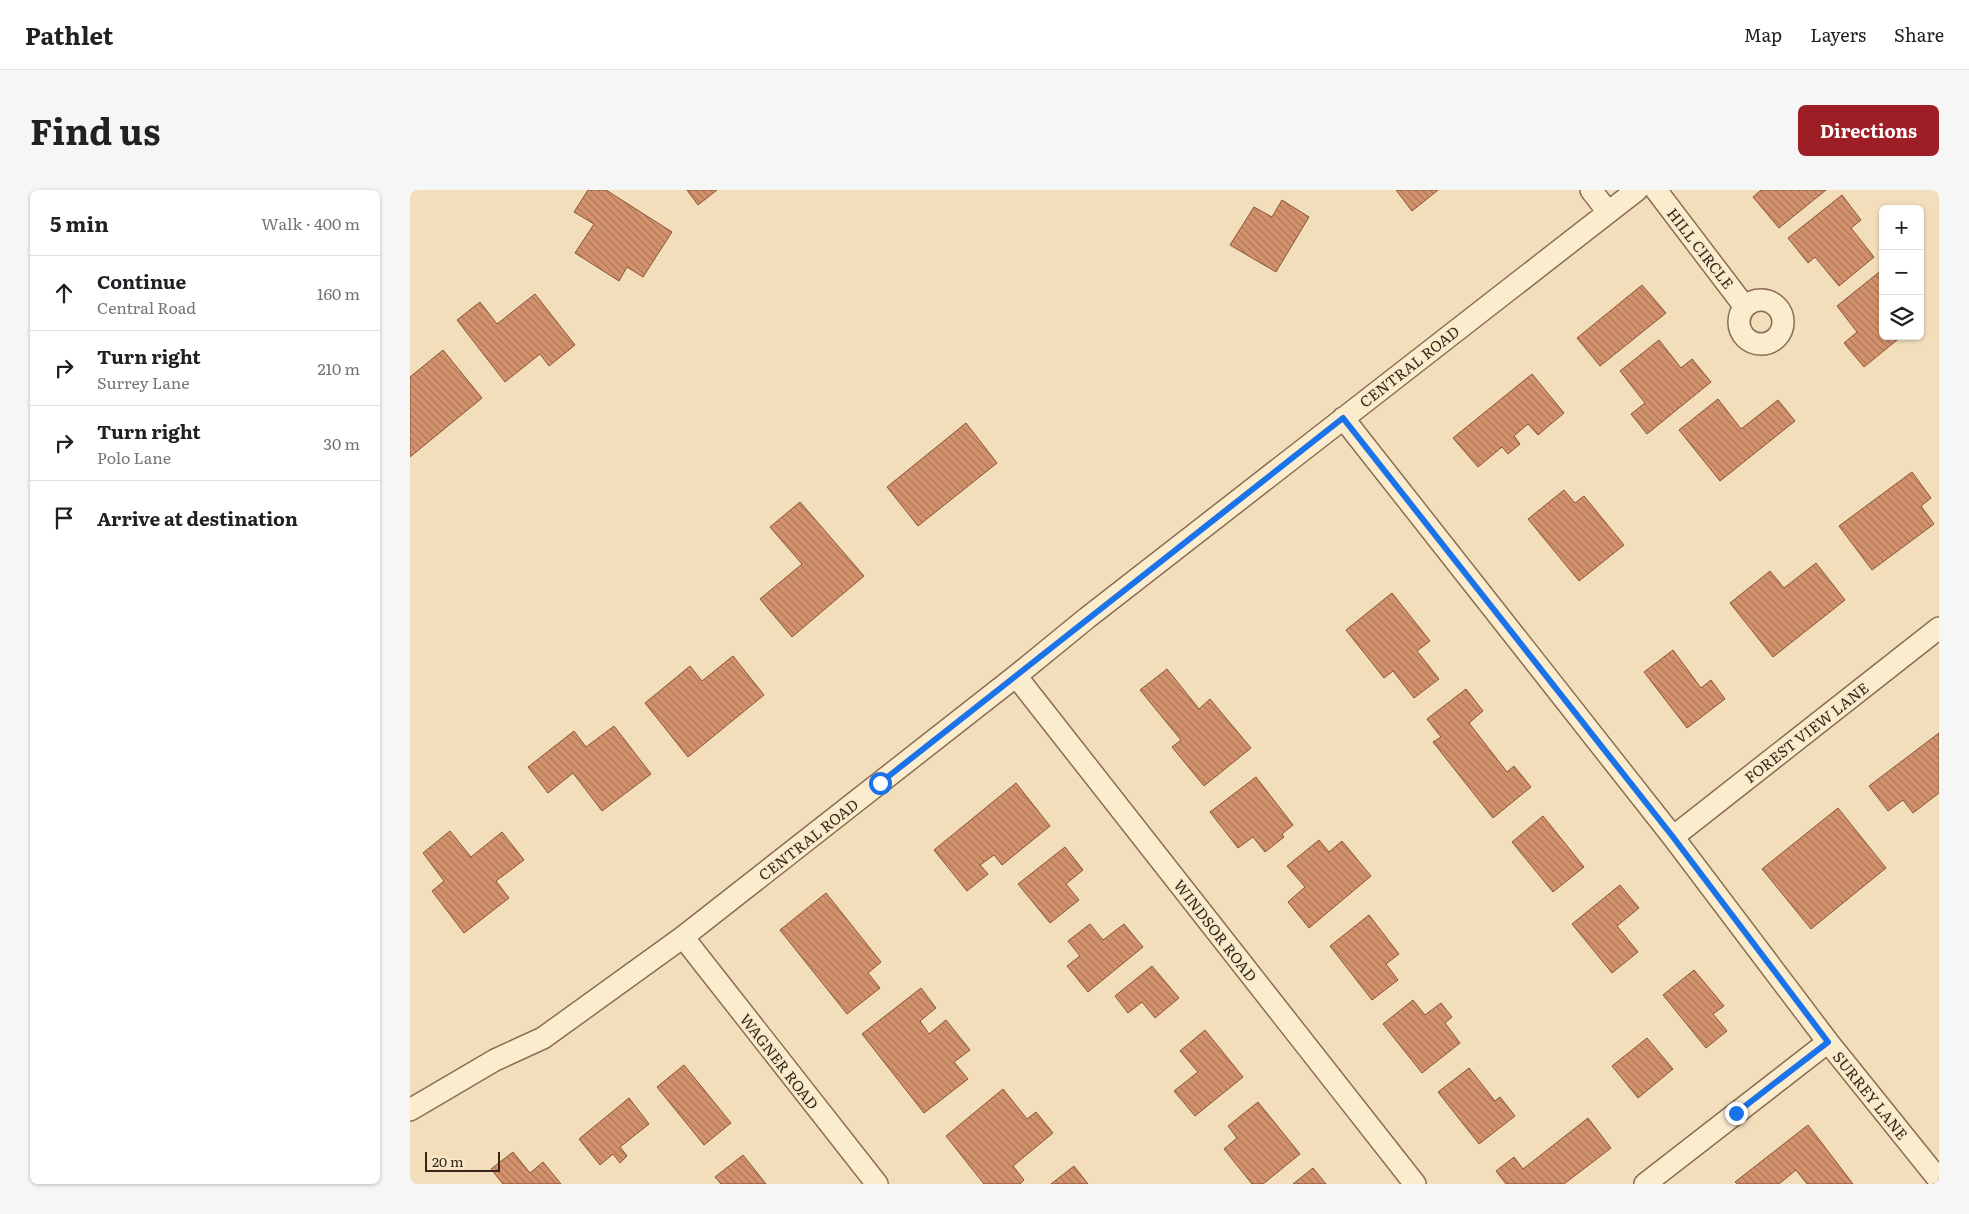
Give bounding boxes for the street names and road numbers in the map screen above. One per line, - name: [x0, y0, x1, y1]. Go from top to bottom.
- street label: HILL CIRCLE: [1662, 203, 1740, 293]
- street label: CENTRAL ROAD: [1354, 320, 1464, 412]
- street label: FOREST VIEW LANE: [1739, 676, 1873, 788]
- street label: CENTRAL ROAD: [753, 793, 863, 885]
- street label: WINDSOR ROAD: [1169, 874, 1263, 986]
- street label: WAGNER ROAD: [735, 1008, 825, 1114]
- street label: SURREY LANE: [1828, 1046, 1914, 1144]

